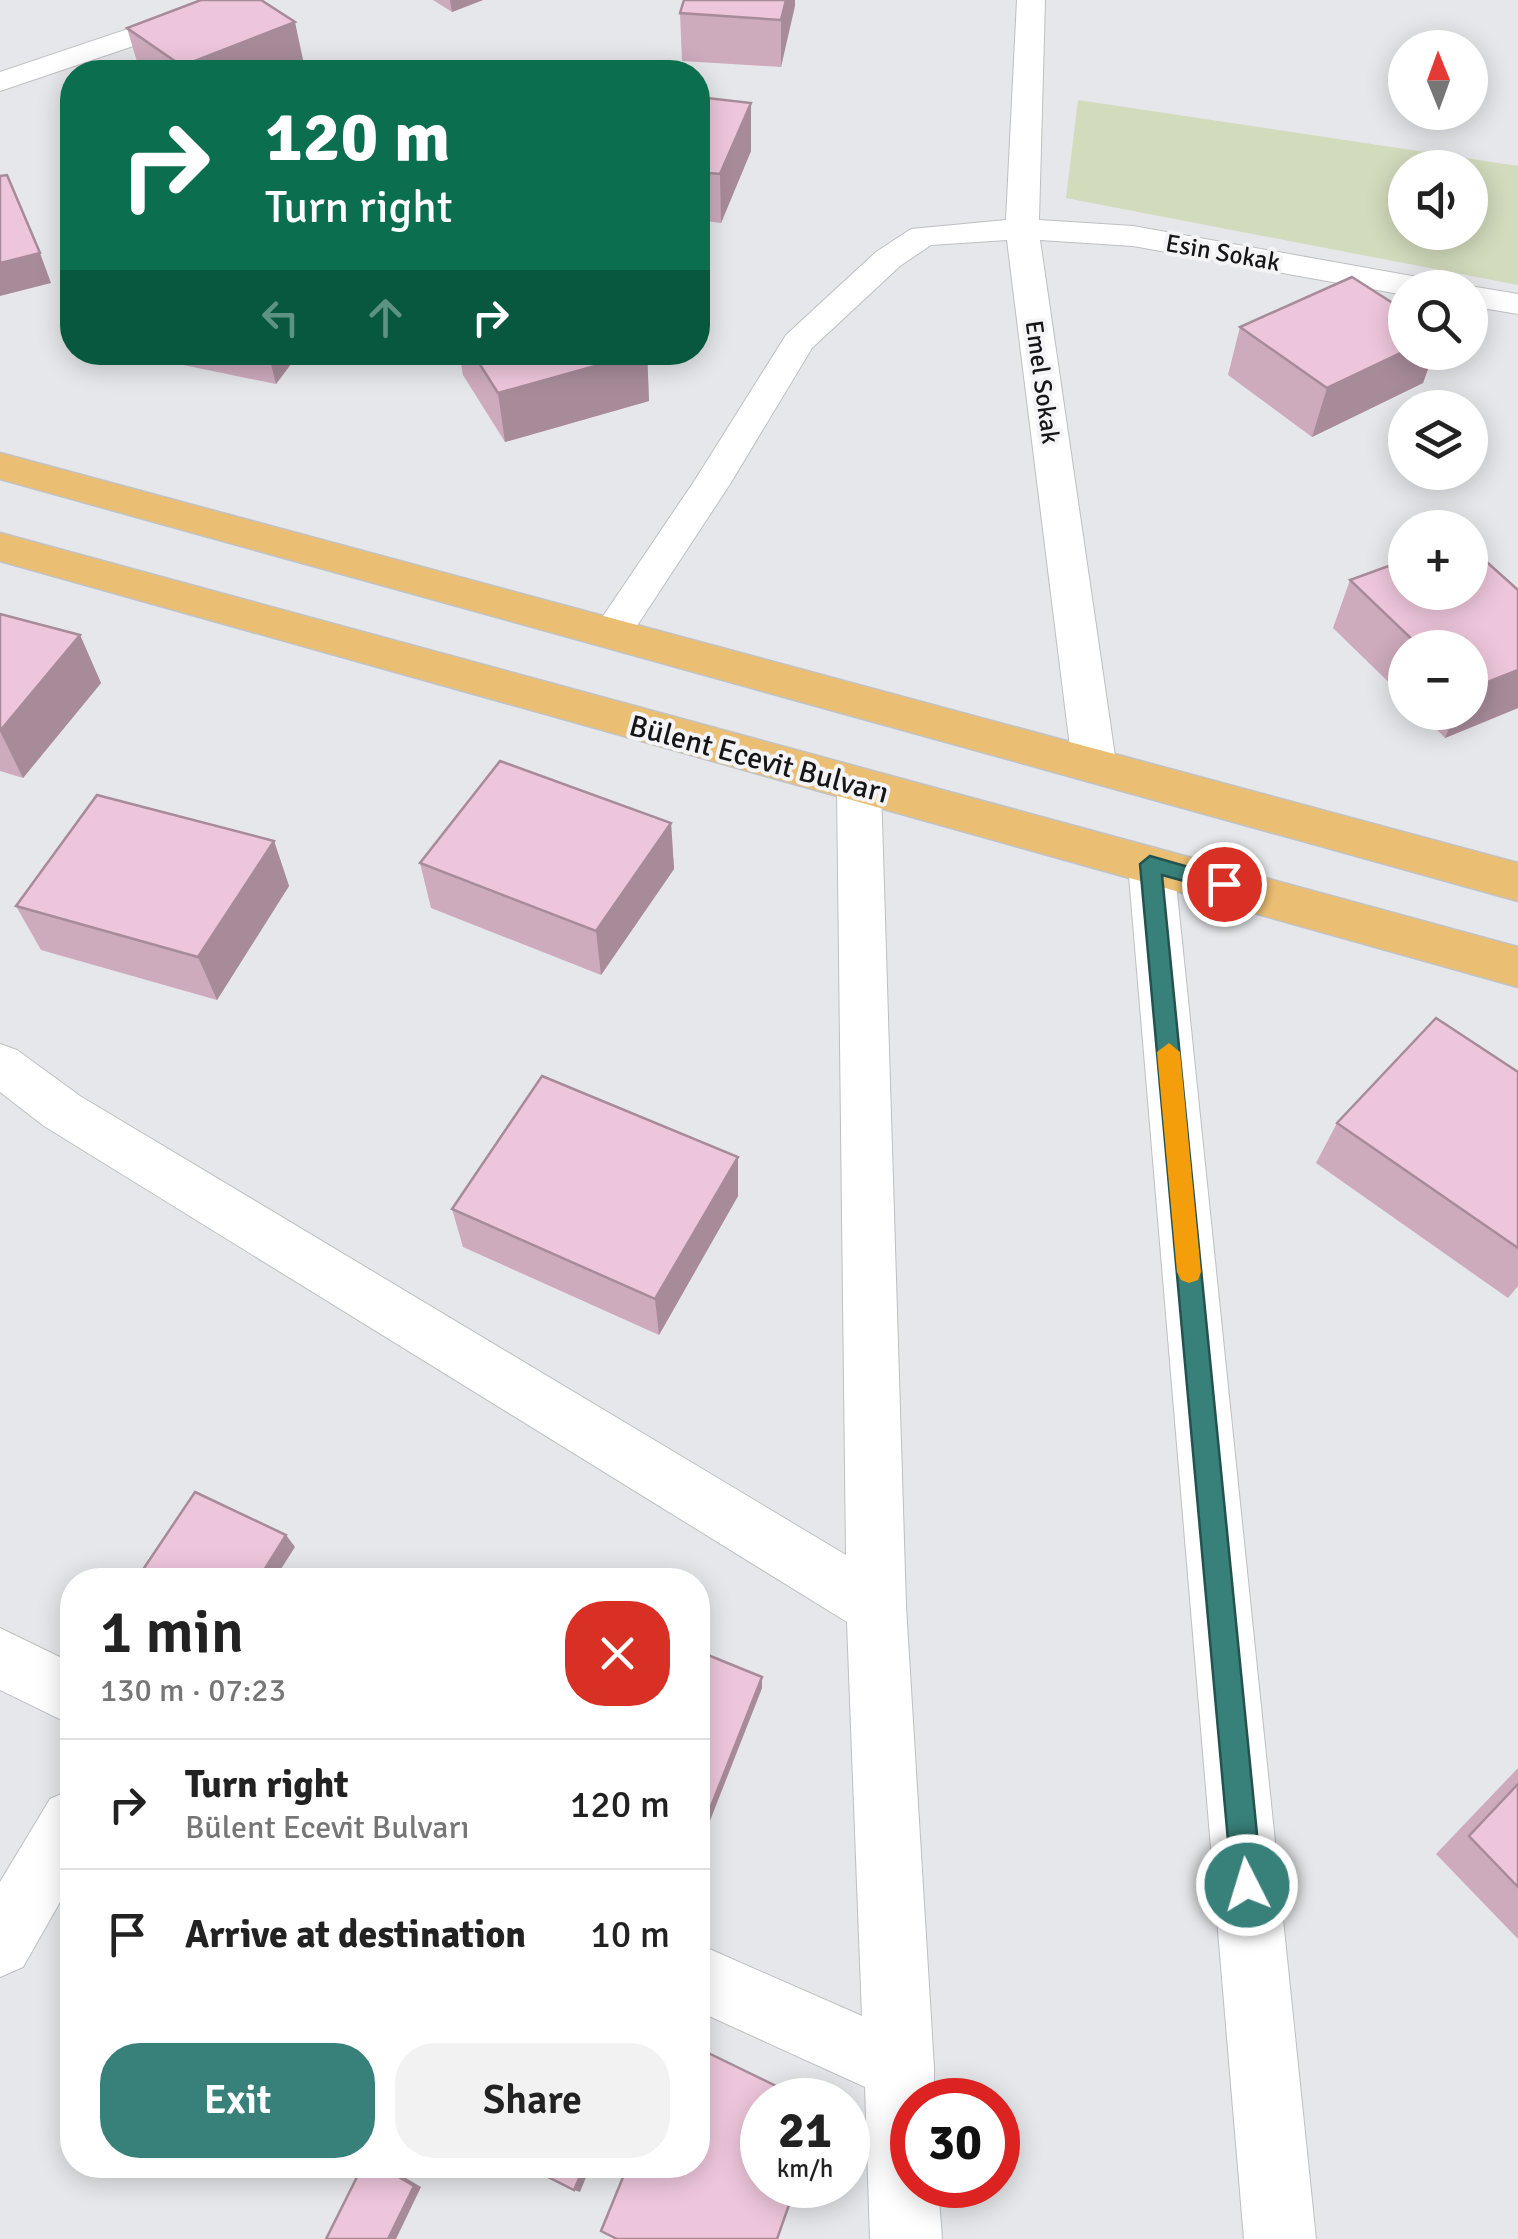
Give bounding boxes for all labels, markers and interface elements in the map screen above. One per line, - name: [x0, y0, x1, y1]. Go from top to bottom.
- north arrow: [1388, 30, 1488, 130]
- map controls: [1388, 30, 1488, 730]
- text: 120 m: [265, 94, 450, 180]
- icon: right: [100, 100, 230, 230]
- button: sound: [1388, 150, 1488, 250]
- text: Turn right: [265, 180, 453, 235]
- street label: Esin Sokak: [1163, 227, 1283, 278]
- button: search: [1388, 270, 1488, 370]
- icon: left: [253, 290, 308, 345]
- icon: ahead: [358, 290, 413, 345]
- icon: right: [463, 290, 518, 345]
- street label: Emel Sokak: [1019, 318, 1067, 446]
- button: layers: [1388, 390, 1488, 490]
- button: +: [1388, 510, 1488, 610]
- button: −: [1388, 630, 1488, 730]
- street label: Bülent Ecevit Bulvarı: [625, 707, 892, 812]
- pin: [1182, 842, 1267, 927]
- icon: arrive: [1197, 857, 1252, 912]
- text: 1 min: [100, 1596, 244, 1670]
- button: close: [565, 1601, 670, 1706]
- text: 130 m · 07:23: [100, 1671, 286, 1710]
- text: Turn right: [185, 1761, 349, 1808]
- icon: right: [100, 1777, 155, 1832]
- text: 120 m: [570, 1781, 670, 1828]
- text: Bülent Ecevit Bulvarı: [185, 1808, 470, 1847]
- position arrow: [1195, 1833, 1299, 1937]
- icon: arrive: [100, 1907, 155, 1962]
- text: Arrive at destination: [185, 1911, 526, 1958]
- text: 10 m: [590, 1911, 670, 1958]
- button: Exit: [100, 2043, 375, 2158]
- button: Share: [395, 2043, 670, 2158]
- speed limit sign: 30: [890, 2078, 1020, 2208]
- text: 21: [778, 2100, 832, 2162]
- text: km/h: [777, 2153, 833, 2184]

